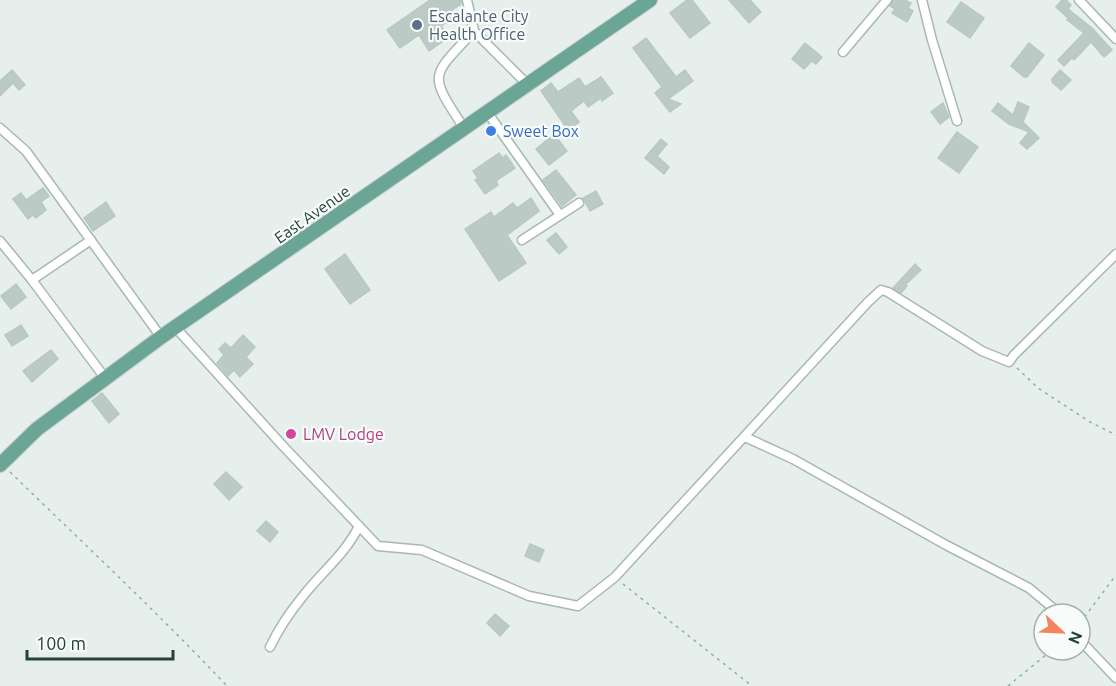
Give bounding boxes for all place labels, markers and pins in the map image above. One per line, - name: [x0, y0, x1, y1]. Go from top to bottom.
- place label: Escalante City Health Office: [429, 7, 529, 43]
- marker: Escalante City Health Office: [410, 18, 424, 32]
- place label: Sweet Box: [503, 122, 579, 140]
- marker: Sweet Box: [484, 124, 498, 138]
- place label: LMV Lodge: [303, 425, 384, 443]
- marker: LMV Lodge: [284, 427, 298, 441]

